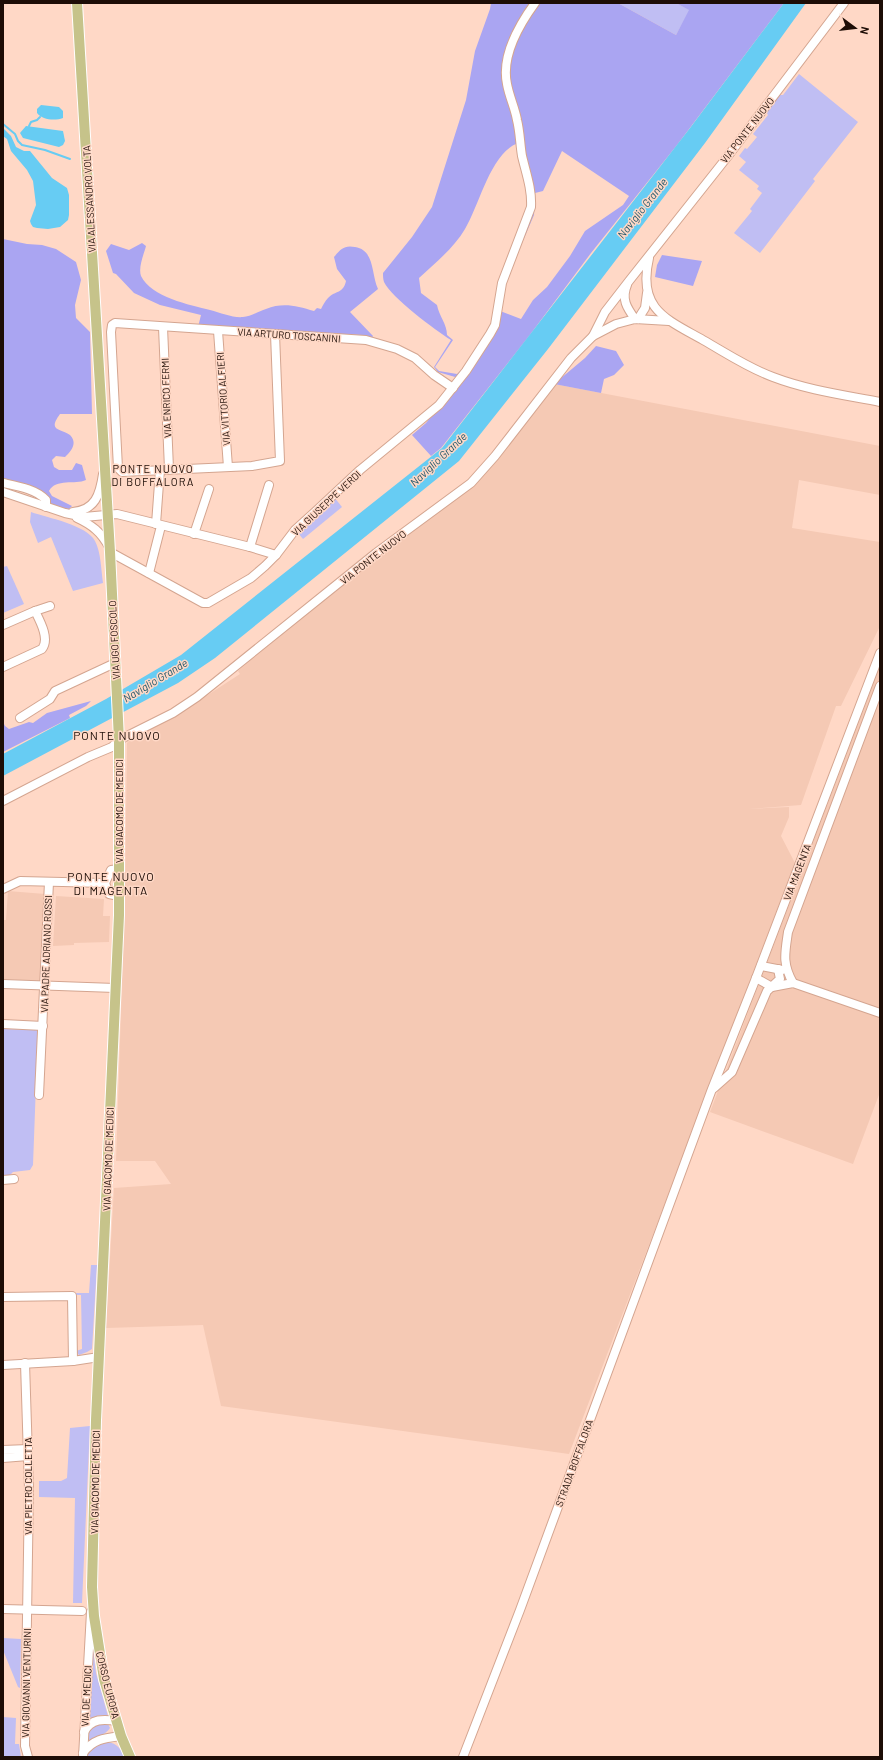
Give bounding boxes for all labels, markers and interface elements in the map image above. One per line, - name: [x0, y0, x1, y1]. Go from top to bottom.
- north arrow: [835, 8, 875, 48]
- text: N: [858, 25, 872, 36]
- street label: VIA PONTE NUOVO: [718, 95, 776, 165]
- street label: VIA ALESSANDRO VOLTA: [80, 145, 98, 253]
- water label: Naviglio Grande: [614, 175, 670, 241]
- street label: VIA ARTURO TOSCANINI: [237, 325, 341, 345]
- street label: VIA VITTORIO ALFIERI: [214, 352, 232, 446]
- street label: VIA ENRICO FERMI: [159, 358, 173, 438]
- water label: Naviglio Grande: [407, 429, 469, 489]
- district label: PONTE NUOVO DI BOFFALORA: [111, 462, 195, 488]
- street label: VIA GIUSEPPE VERDI: [289, 468, 363, 538]
- street label: VIA PONTE NUOVO: [338, 528, 408, 586]
- street label: VIA UGO FOSCOLO: [106, 600, 122, 680]
- water label: Naviglio Grande: [120, 655, 190, 704]
- district label: PONTE NUOVO: [73, 728, 161, 742]
- street label: VIA GIACOMO DE MEDICI: [113, 759, 125, 863]
- street label: VIA MAGENTA: [781, 842, 813, 902]
- district label: PONTE NUOVO DI MAGENTA: [67, 869, 155, 897]
- street label: VIA PADRE ADRIANO ROSSI: [38, 895, 54, 1013]
- street label: VIA GIACOMO DE MEDICI: [100, 1107, 116, 1211]
- street label: STRADA BOFFALORA: [553, 1418, 595, 1508]
- street label: VIA GIACOMO DE MEDICI: [88, 1430, 102, 1534]
- street label: VIA PIETRO COLLETTA: [22, 1437, 34, 1535]
- street label: VIA GIOVANNI VENTURINI: [19, 1628, 33, 1738]
- street label: CORSO EUROPA: [94, 1650, 122, 1720]
- street label: VIA DE MEDICI: [78, 1665, 94, 1727]

